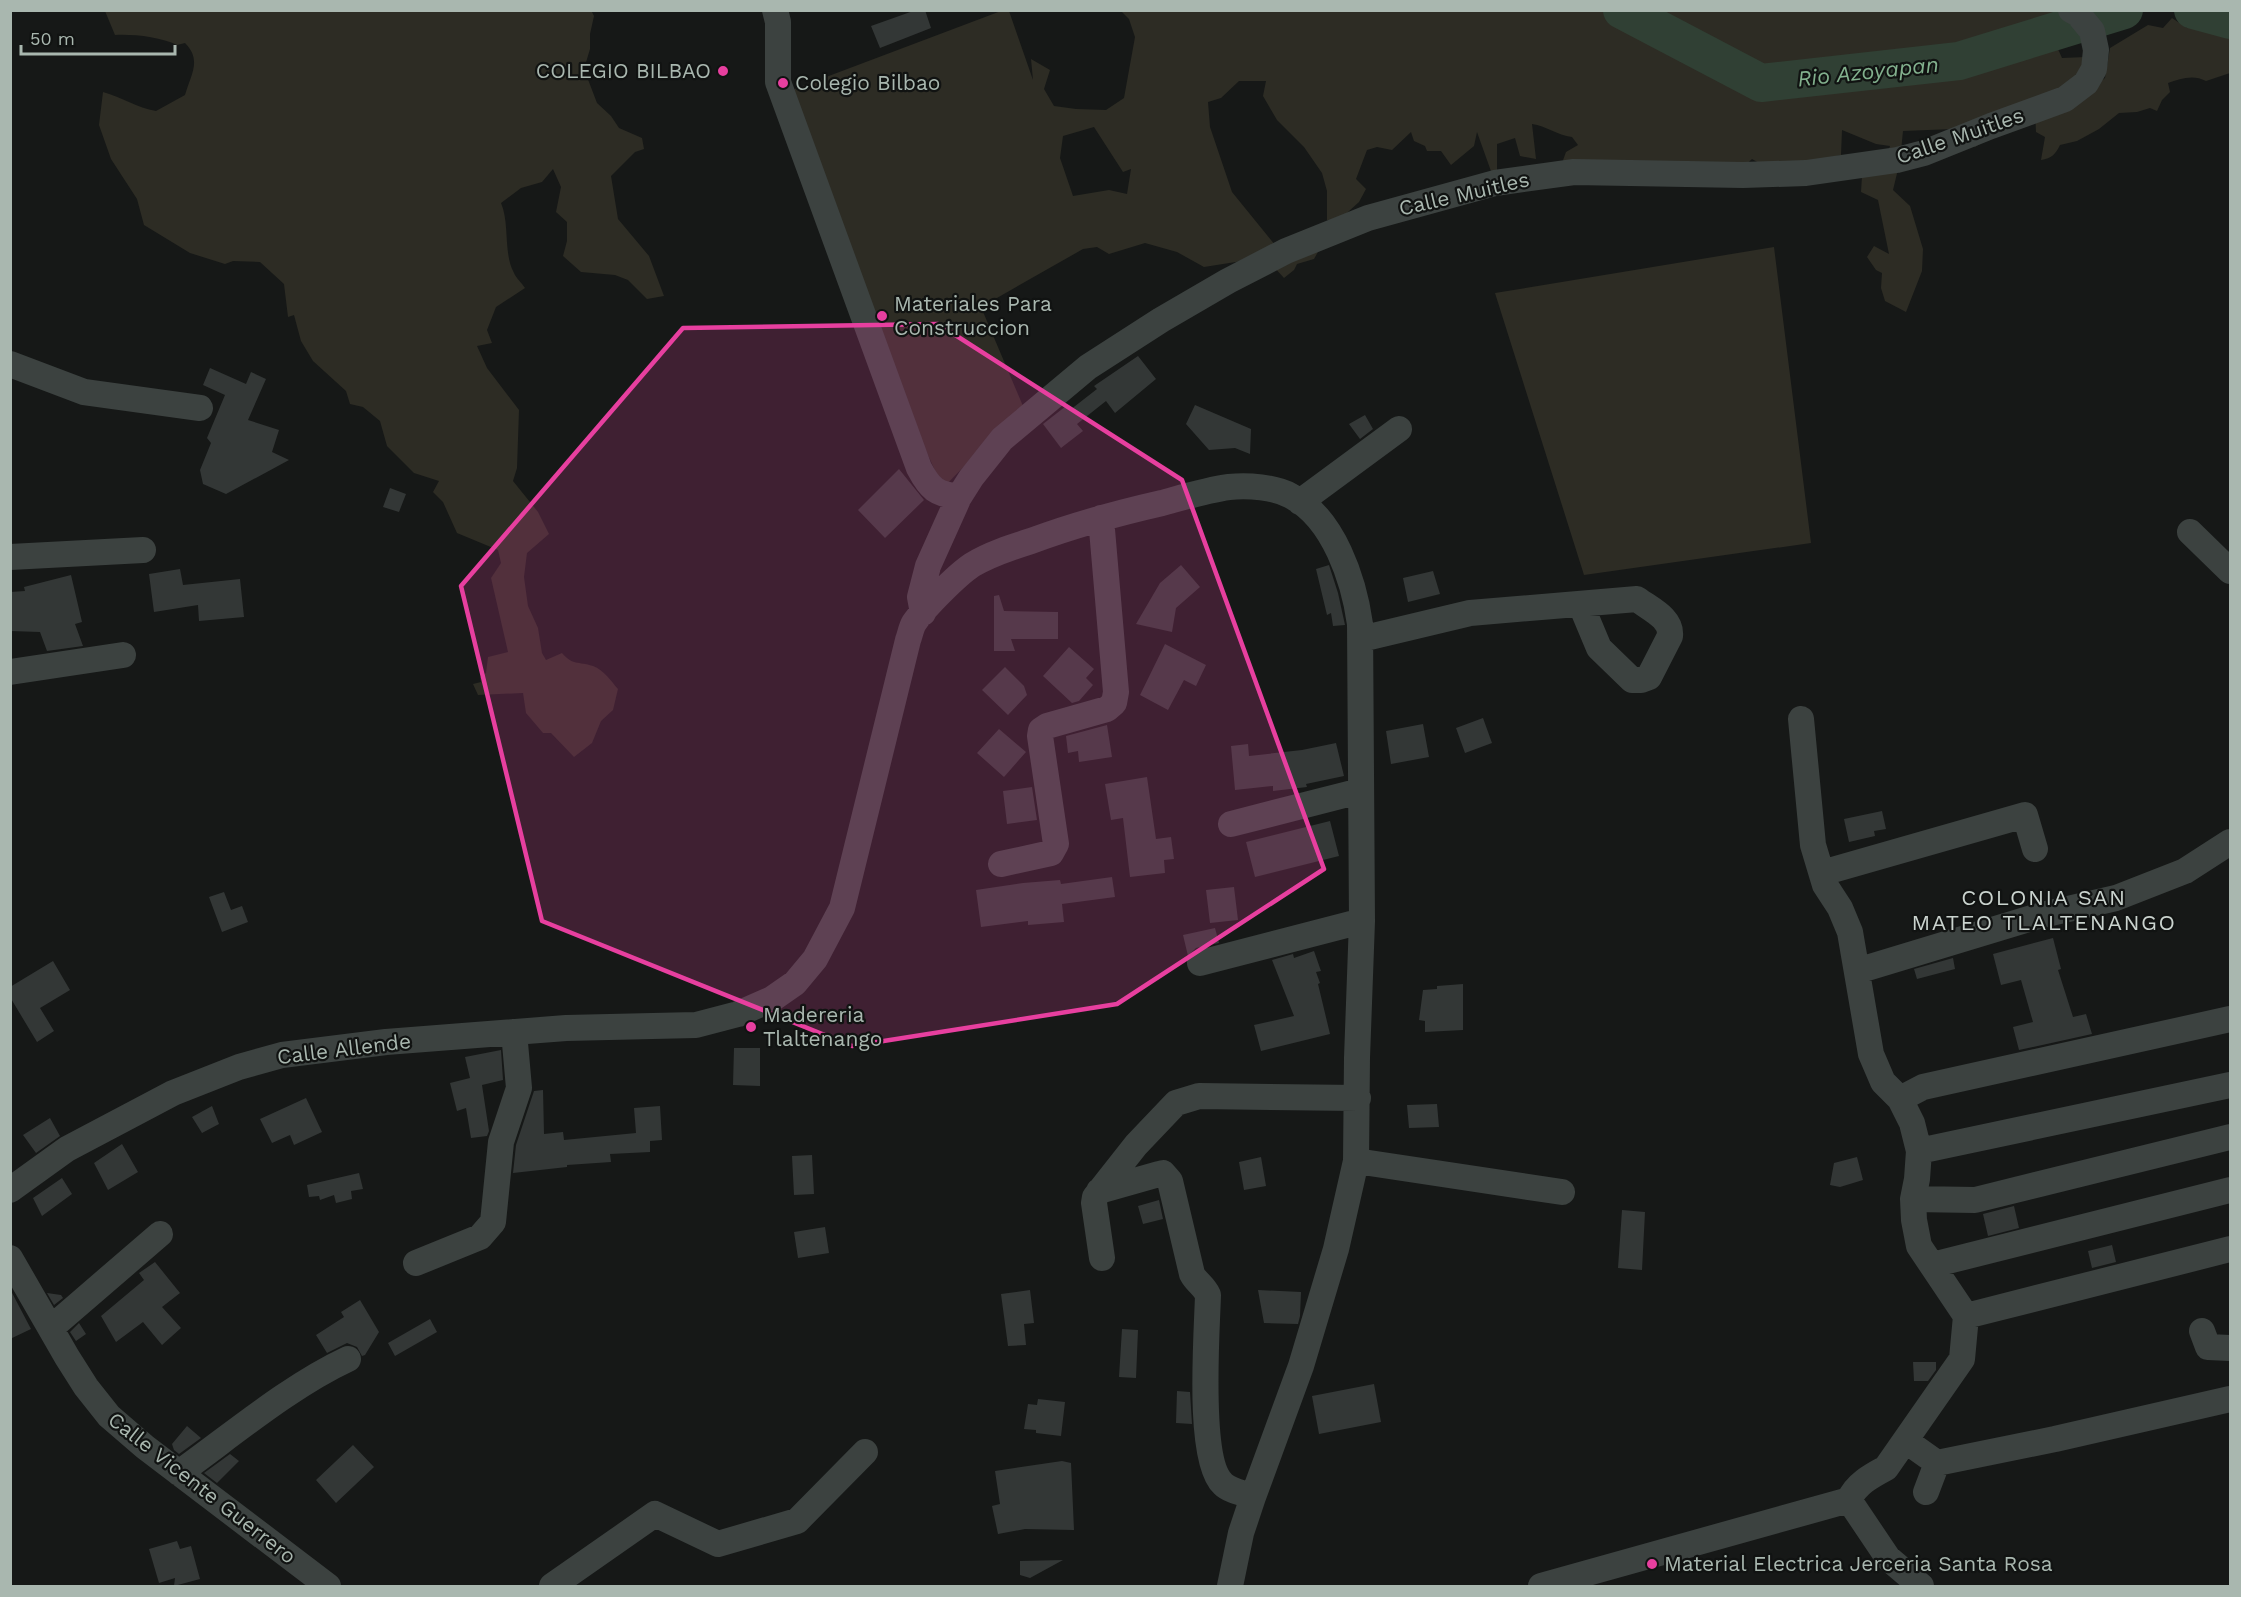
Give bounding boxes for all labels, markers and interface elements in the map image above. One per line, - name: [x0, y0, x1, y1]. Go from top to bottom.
- scale bar: [21, 18, 176, 56]
- text: 50 m: [30, 28, 75, 49]
- water label: Rio Azoyapan: [1796, 52, 1940, 91]
- place label: COLEGIO BILBAO: [536, 58, 711, 83]
- marker: COLEGIO BILBAO: [716, 64, 730, 78]
- place label: Colegio Bilbao: [795, 70, 940, 95]
- marker: Colegio Bilbao: [776, 76, 790, 90]
- street label: Calle Muitles: [1893, 102, 2027, 169]
- street label: Calle Muitles: [1396, 166, 1532, 221]
- place label: Materiales Para Construccion: [894, 291, 1052, 340]
- marker: Materiales Para Construccion: [875, 309, 889, 323]
- district label: COLONIA SAN MATEO TLALTENANGO: [1912, 885, 2177, 935]
- place label: Madereria Tlaltenango: [763, 1002, 882, 1051]
- marker: Madereria Tlaltenango: [744, 1020, 758, 1034]
- street label: Calle Allende: [276, 1028, 412, 1069]
- street label: Calle Vicente Guerrero: [103, 1406, 301, 1569]
- place label: Material Electrica Jerceria Santa Rosa: [1664, 1551, 2053, 1576]
- marker: Material Electrica Jerceria Santa Rosa: [1645, 1557, 1659, 1571]

